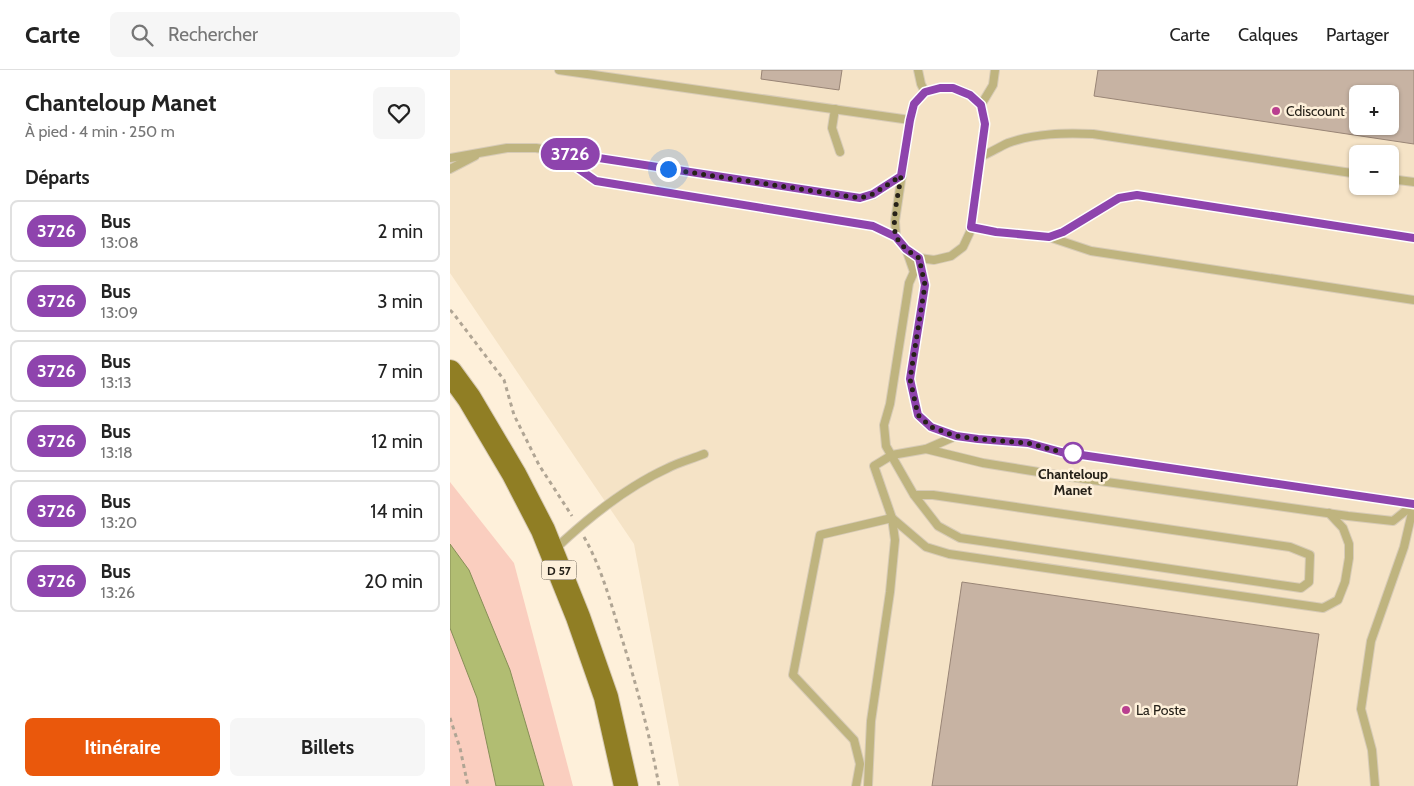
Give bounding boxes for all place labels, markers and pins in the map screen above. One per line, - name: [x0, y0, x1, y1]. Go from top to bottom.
- place label: Cdiscount: [1286, 102, 1345, 120]
- marker: Cdiscount: [1270, 105, 1282, 117]
- marker: Chanteloup Manet: [1062, 442, 1084, 464]
- place label: Chanteloup Manet: [1038, 465, 1108, 499]
- place label: La Poste: [1136, 701, 1186, 719]
- marker: La Poste: [1120, 704, 1132, 716]

